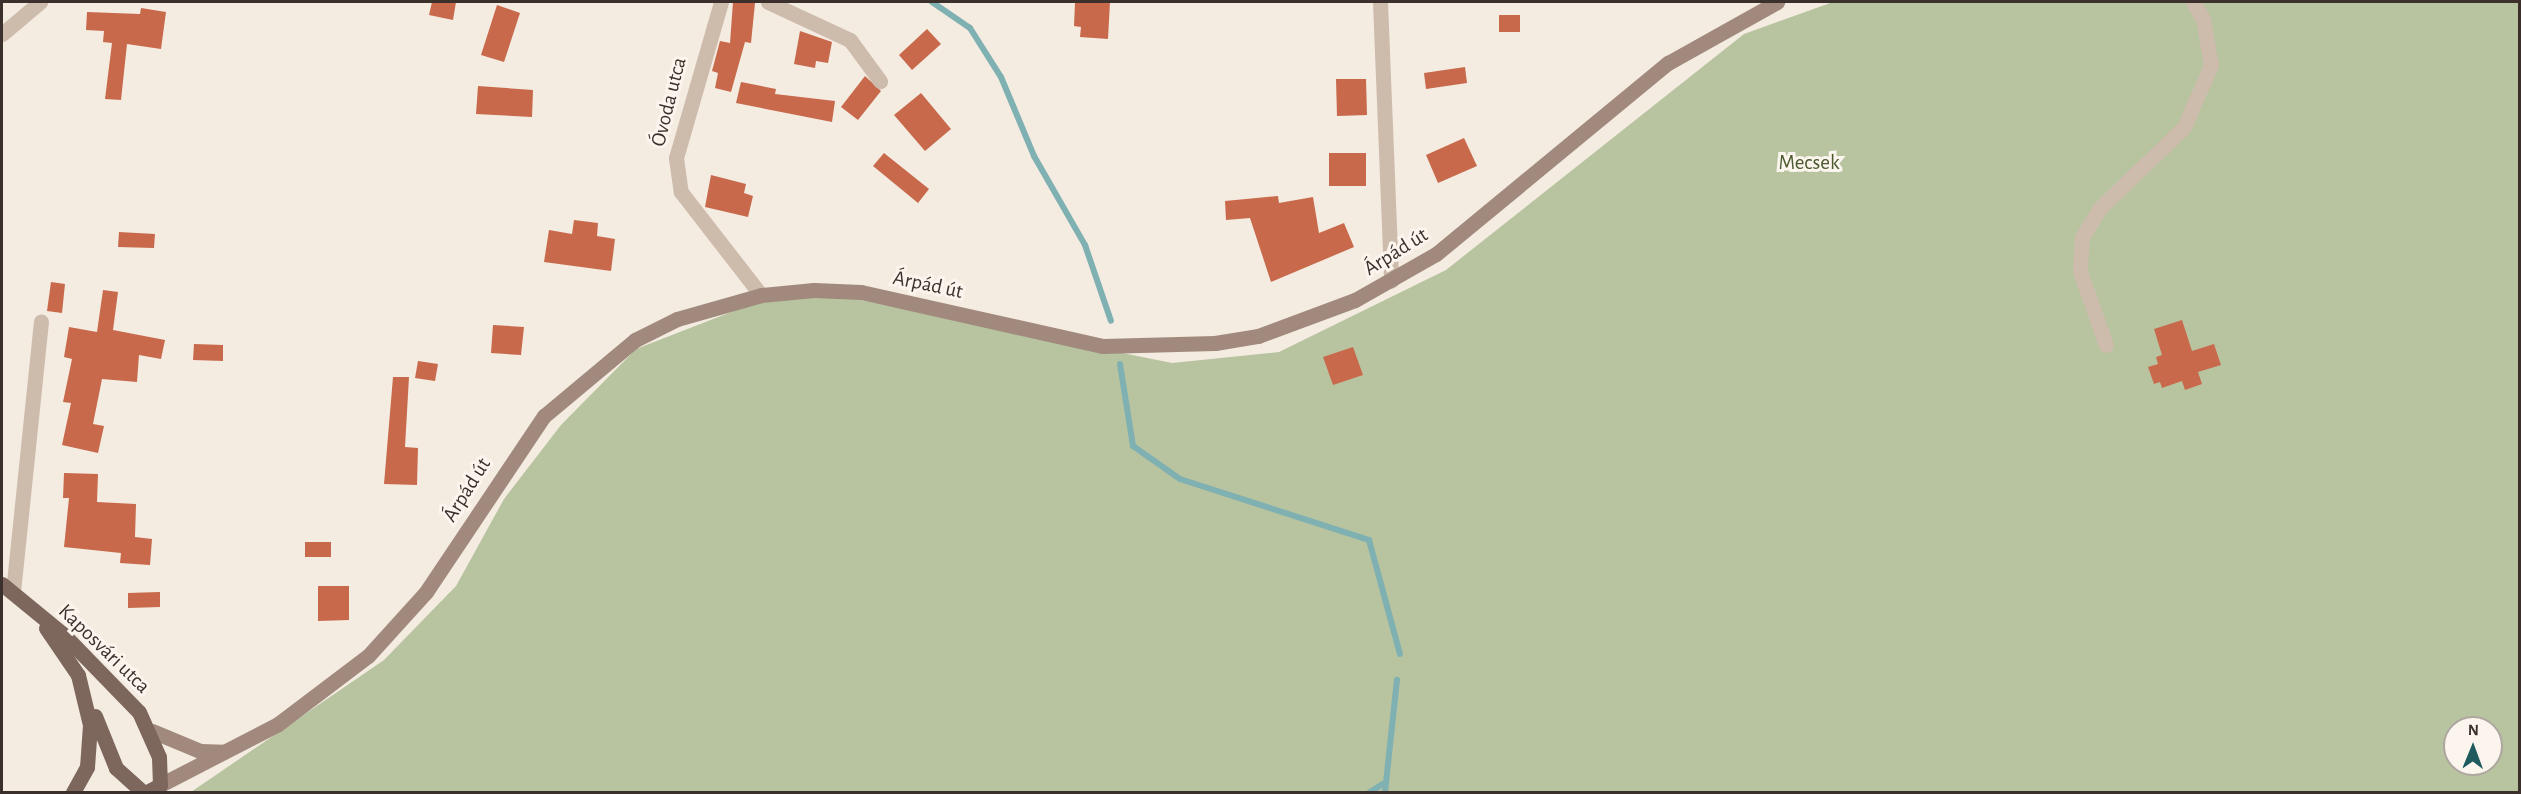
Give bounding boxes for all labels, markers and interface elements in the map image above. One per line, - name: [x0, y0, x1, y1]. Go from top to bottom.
- street label: Óvoda utca: [646, 55, 692, 149]
- park label: Mecsek: [1779, 150, 1839, 176]
- street label: Árpád út: [1359, 223, 1433, 281]
- street label: Árpád út: [891, 265, 965, 305]
- street label: Árpád út: [438, 453, 496, 527]
- street label: Kaposvári utca: [53, 599, 155, 699]
- north arrow: [2443, 716, 2503, 776]
- text: N: [2468, 722, 2479, 738]

